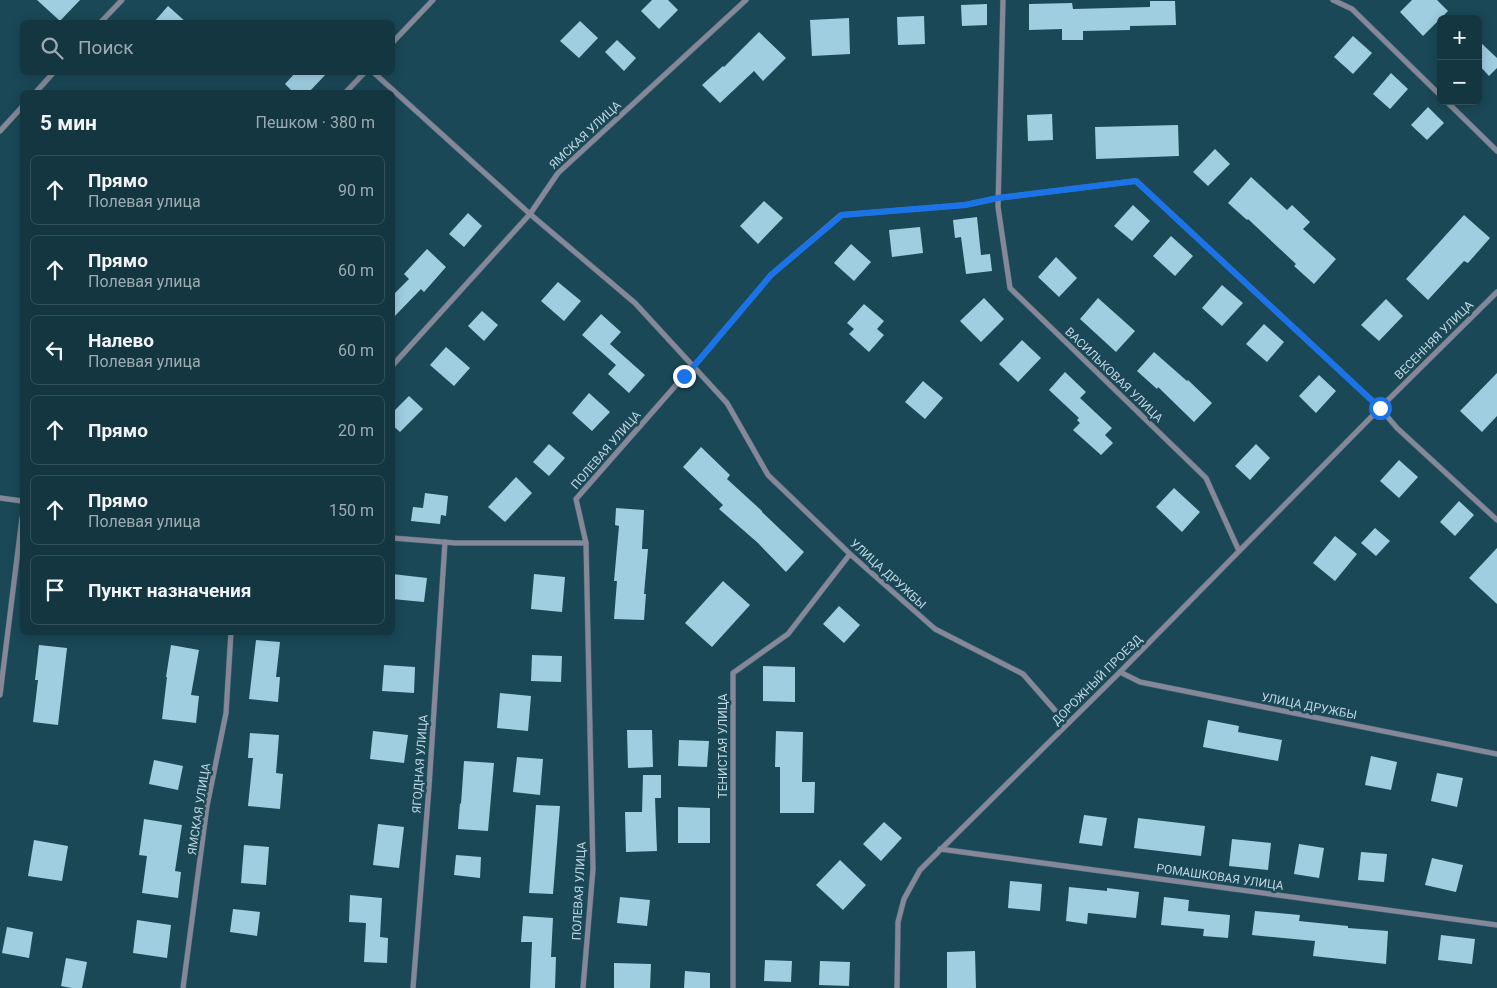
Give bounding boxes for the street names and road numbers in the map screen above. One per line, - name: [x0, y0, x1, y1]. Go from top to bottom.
- street label: ЯМСКАЯ УЛИЦА: [546, 98, 624, 172]
- street label: ВЕСЕННЯЯ УЛИЦА: [1392, 298, 1476, 382]
- street label: ВАСИЛЬКОВАЯ УЛИЦА: [1062, 325, 1166, 425]
- street label: ПОЛЕВАЯ УЛИЦА: [568, 408, 644, 492]
- street label: УЛИЦА ДРУЖБЫ: [847, 536, 929, 612]
- street label: ДОРОЖНЫЙ ПРОЕЗД: [1048, 631, 1145, 728]
- street label: УЛИЦА ДРУЖБЫ: [1260, 690, 1358, 722]
- street label: ТЕНИСТАЯ УЛИЦА: [716, 693, 730, 798]
- street label: ЯГОДНАЯ УЛИЦА: [410, 714, 430, 814]
- street label: ЯМСКАЯ УЛИЦА: [185, 762, 213, 856]
- street label: ПОЛЕВАЯ УЛИЦА: [569, 841, 589, 941]
- street label: РОМАШКОВАЯ УЛИЦА: [1156, 861, 1285, 893]

